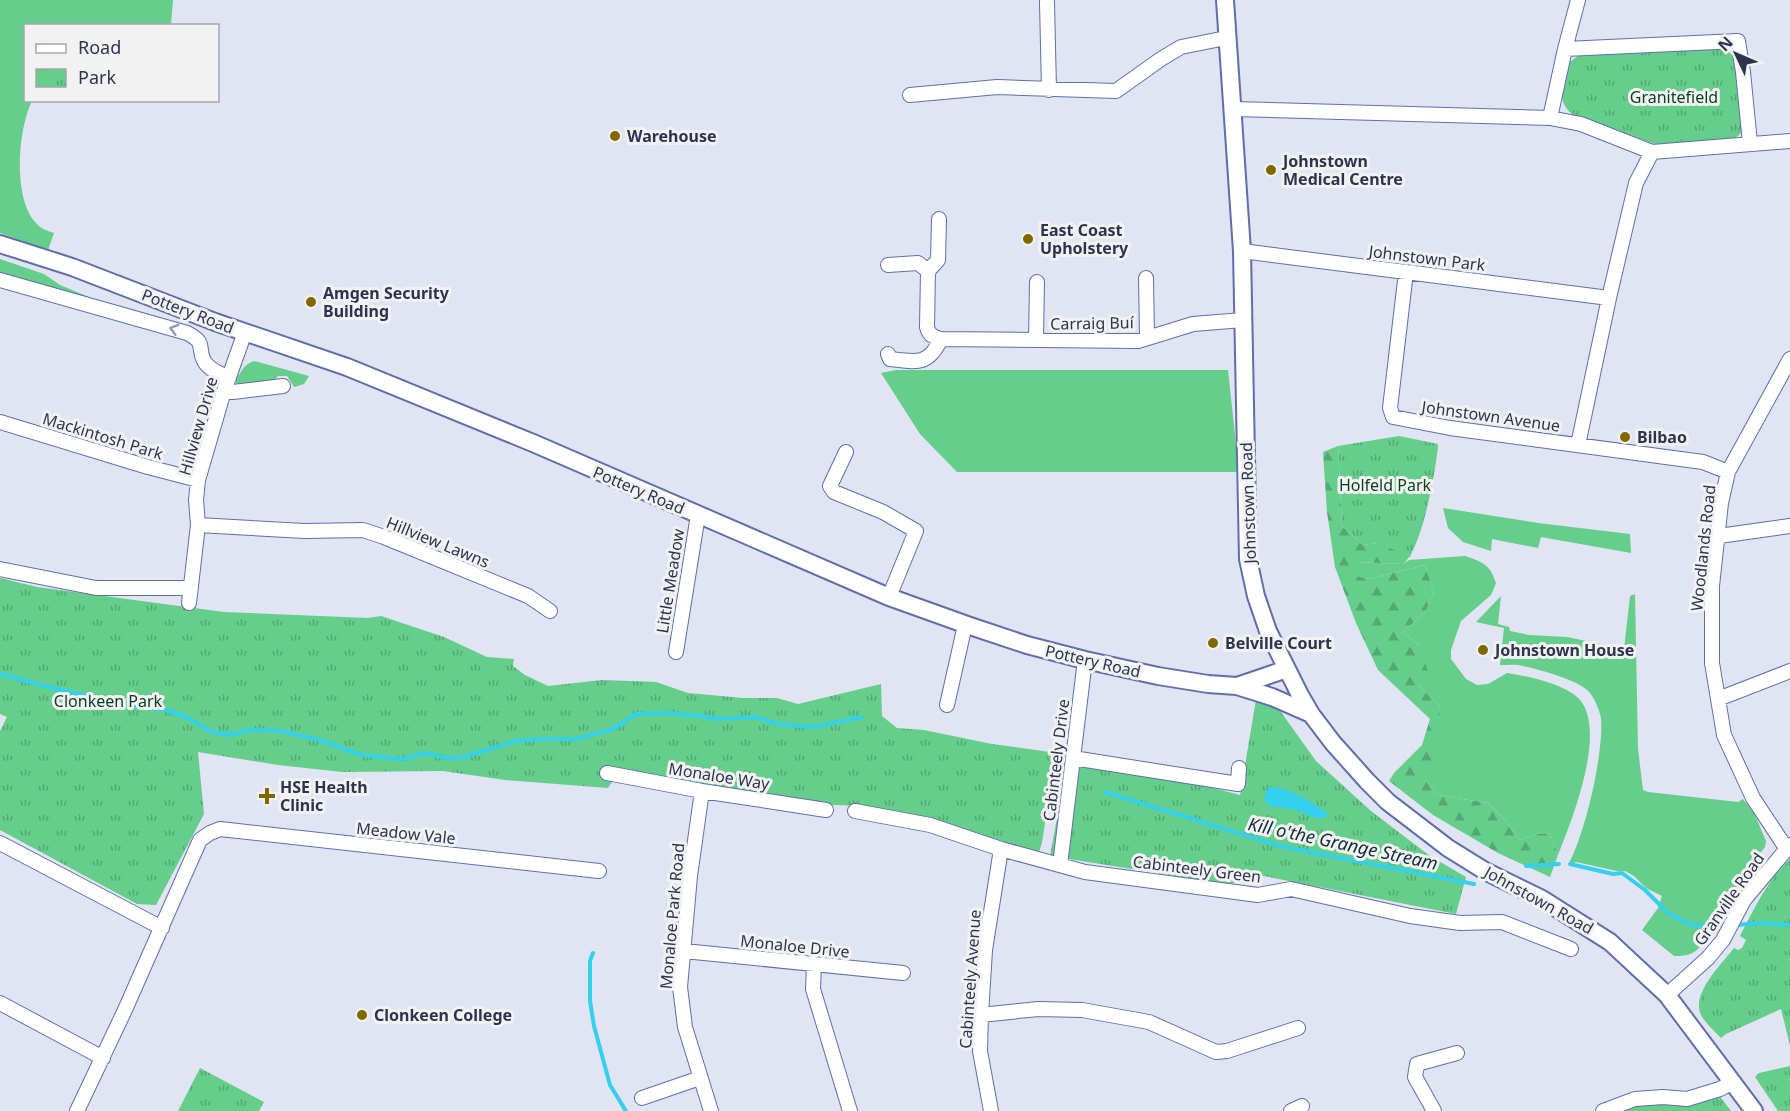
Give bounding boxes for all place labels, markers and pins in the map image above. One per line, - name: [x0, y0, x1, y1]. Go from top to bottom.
- place label: Warehouse: [627, 125, 717, 147]
- marker: Warehouse: [608, 129, 622, 143]
- place label: Johnstown Medical Centre: [1281, 150, 1403, 190]
- marker: Johnstown Medical Centre: [1264, 163, 1278, 177]
- place label: East Coast Upholstery: [1040, 219, 1129, 259]
- marker: East Coast Upholstery: [1021, 232, 1035, 246]
- place label: Amgen Security Building: [323, 282, 450, 322]
- marker: Amgen Security Building: [304, 295, 318, 309]
- place label: Bilbao: [1637, 426, 1687, 448]
- marker: Bilbao: [1618, 430, 1632, 444]
- place label: Belville Court: [1225, 632, 1332, 654]
- marker: Belville Court: [1206, 636, 1220, 650]
- place label: Johnstown House: [1493, 639, 1634, 661]
- marker: Johnstown House: [1476, 643, 1490, 657]
- place label: HSE Health Clinic: [280, 776, 368, 816]
- marker: HSE Health Clinic: [258, 787, 276, 805]
- place label: Clonkeen College: [374, 1004, 512, 1026]
- marker: Clonkeen College: [355, 1008, 369, 1022]

